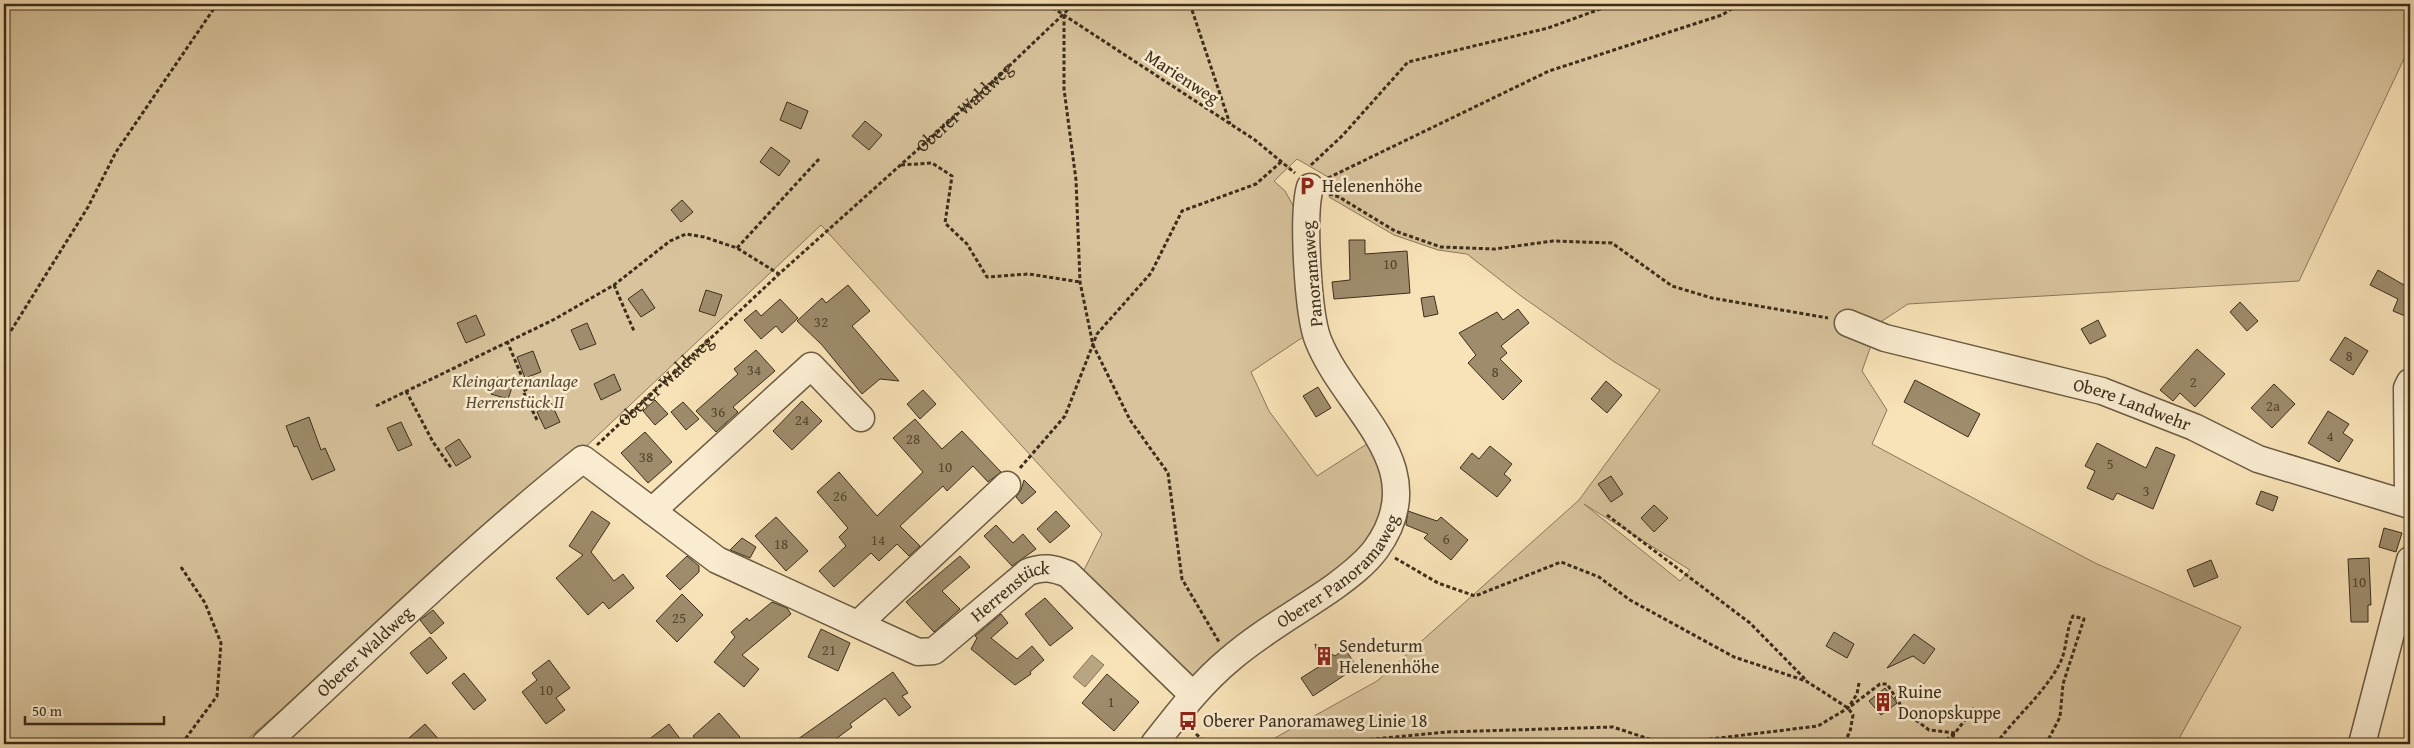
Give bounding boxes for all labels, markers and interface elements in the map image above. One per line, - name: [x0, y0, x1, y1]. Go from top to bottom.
- street label: Marienweg: [1140, 42, 1225, 111]
- street label: Oberer Waldweg: [909, 55, 1019, 158]
- place label: Helenenhöhe: [1322, 172, 1422, 199]
- parking icon: Helenenhöhe: [1296, 175, 1318, 197]
- street label: Panoramaweg: [1293, 220, 1330, 328]
- house number: 10: [1383, 253, 1397, 274]
- house number: 32: [814, 311, 828, 332]
- street label: Oberer Waldweg: [611, 328, 719, 432]
- house number: 8: [2345, 345, 2353, 366]
- house number: 34: [747, 359, 761, 380]
- house number: 8: [1491, 361, 1499, 382]
- park label: Kleingartenanlage Herrenstück II: [451, 367, 578, 415]
- street label: Obere Landwehr: [2071, 370, 2196, 438]
- house number: 2: [2189, 371, 2197, 392]
- house number: 2a: [2266, 395, 2280, 416]
- house number: 36: [711, 401, 725, 422]
- house number: 24: [795, 409, 809, 430]
- house number: 4: [2326, 425, 2334, 446]
- house number: 28: [906, 428, 920, 449]
- house number: 38: [639, 446, 653, 467]
- house number: 5: [2106, 453, 2114, 474]
- house number: 10: [938, 456, 952, 477]
- house number: 3: [2142, 480, 2150, 501]
- house number: 26: [833, 485, 847, 506]
- street label: Oberer Panoramaweg: [1271, 511, 1406, 635]
- house number: 6: [1442, 528, 1450, 549]
- house number: 14: [871, 529, 885, 550]
- house number: 18: [774, 533, 788, 554]
- street label: Herrenstück: [964, 554, 1051, 628]
- house number: 10: [2352, 571, 2366, 592]
- street label: Oberer Waldweg: [310, 599, 419, 703]
- house number: 25: [672, 607, 686, 628]
- place label: Sendeturm Helenenhöhe: [1339, 632, 1439, 680]
- house number: 21: [822, 639, 836, 660]
- building icon: Sendeturm Helenenhöhe: [1313, 645, 1335, 667]
- place label: Ruine Donopskuppe: [1898, 678, 2001, 726]
- house number: 10: [539, 679, 553, 700]
- house number: 1: [1107, 691, 1115, 712]
- building icon: Ruine Donopskuppe: [1872, 691, 1894, 713]
- scale bar: [25, 693, 164, 725]
- text: 50 m: [32, 700, 63, 721]
- place label: Oberer Panoramaweg Linie 18: [1203, 707, 1427, 734]
- bus stop icon: Oberer Panoramaweg Linie 18: [1177, 710, 1199, 732]

